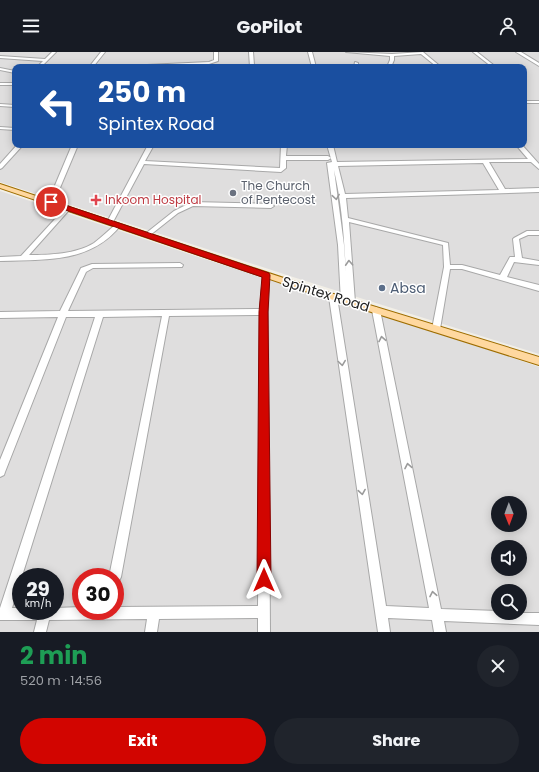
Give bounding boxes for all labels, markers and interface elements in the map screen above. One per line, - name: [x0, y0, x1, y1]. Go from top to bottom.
- text: GoPilot: [237, 14, 302, 39]
- icon: menu: [20, 15, 42, 37]
- icon: person: [497, 15, 519, 37]
- text: 250 m: [98, 73, 186, 112]
- icon: left: [32, 80, 84, 132]
- text: Spintex Road: [98, 111, 215, 136]
- place label: The Church of Pentecost: [241, 177, 315, 208]
- pin: [34, 185, 68, 219]
- marker: The Church of Pentecost: [228, 188, 238, 198]
- icon: arrive: [40, 191, 62, 213]
- place label: Inkoom Hospital: [105, 191, 202, 208]
- marker: Inkoom Hospital: [90, 194, 102, 206]
- one-way arrow: [331, 194, 339, 200]
- one-way arrow: [345, 260, 354, 266]
- street label: Spintex Road: [280, 271, 372, 317]
- place label: Absa: [390, 278, 426, 298]
- marker: Absa: [377, 283, 387, 293]
- one-way arrow: [378, 336, 386, 342]
- one-way arrow: [337, 360, 346, 366]
- one-way arrow: [404, 463, 412, 469]
- one-way arrow: [357, 489, 366, 495]
- north arrow: [491, 496, 527, 532]
- map controls: [491, 496, 527, 620]
- button: sound: [491, 540, 527, 576]
- position arrow: [243, 559, 285, 601]
- speed limit sign: 30: [72, 568, 124, 620]
- text: 29: [26, 575, 50, 603]
- button: search: [491, 584, 527, 620]
- one-way arrow: [429, 591, 437, 597]
- text: km/h: [25, 596, 51, 611]
- text: 2 min: [20, 639, 87, 672]
- button: close: [477, 645, 519, 687]
- text: 520 m · 14:56: [20, 671, 102, 690]
- button: Exit: [20, 718, 266, 764]
- button: Share: [274, 718, 519, 764]

